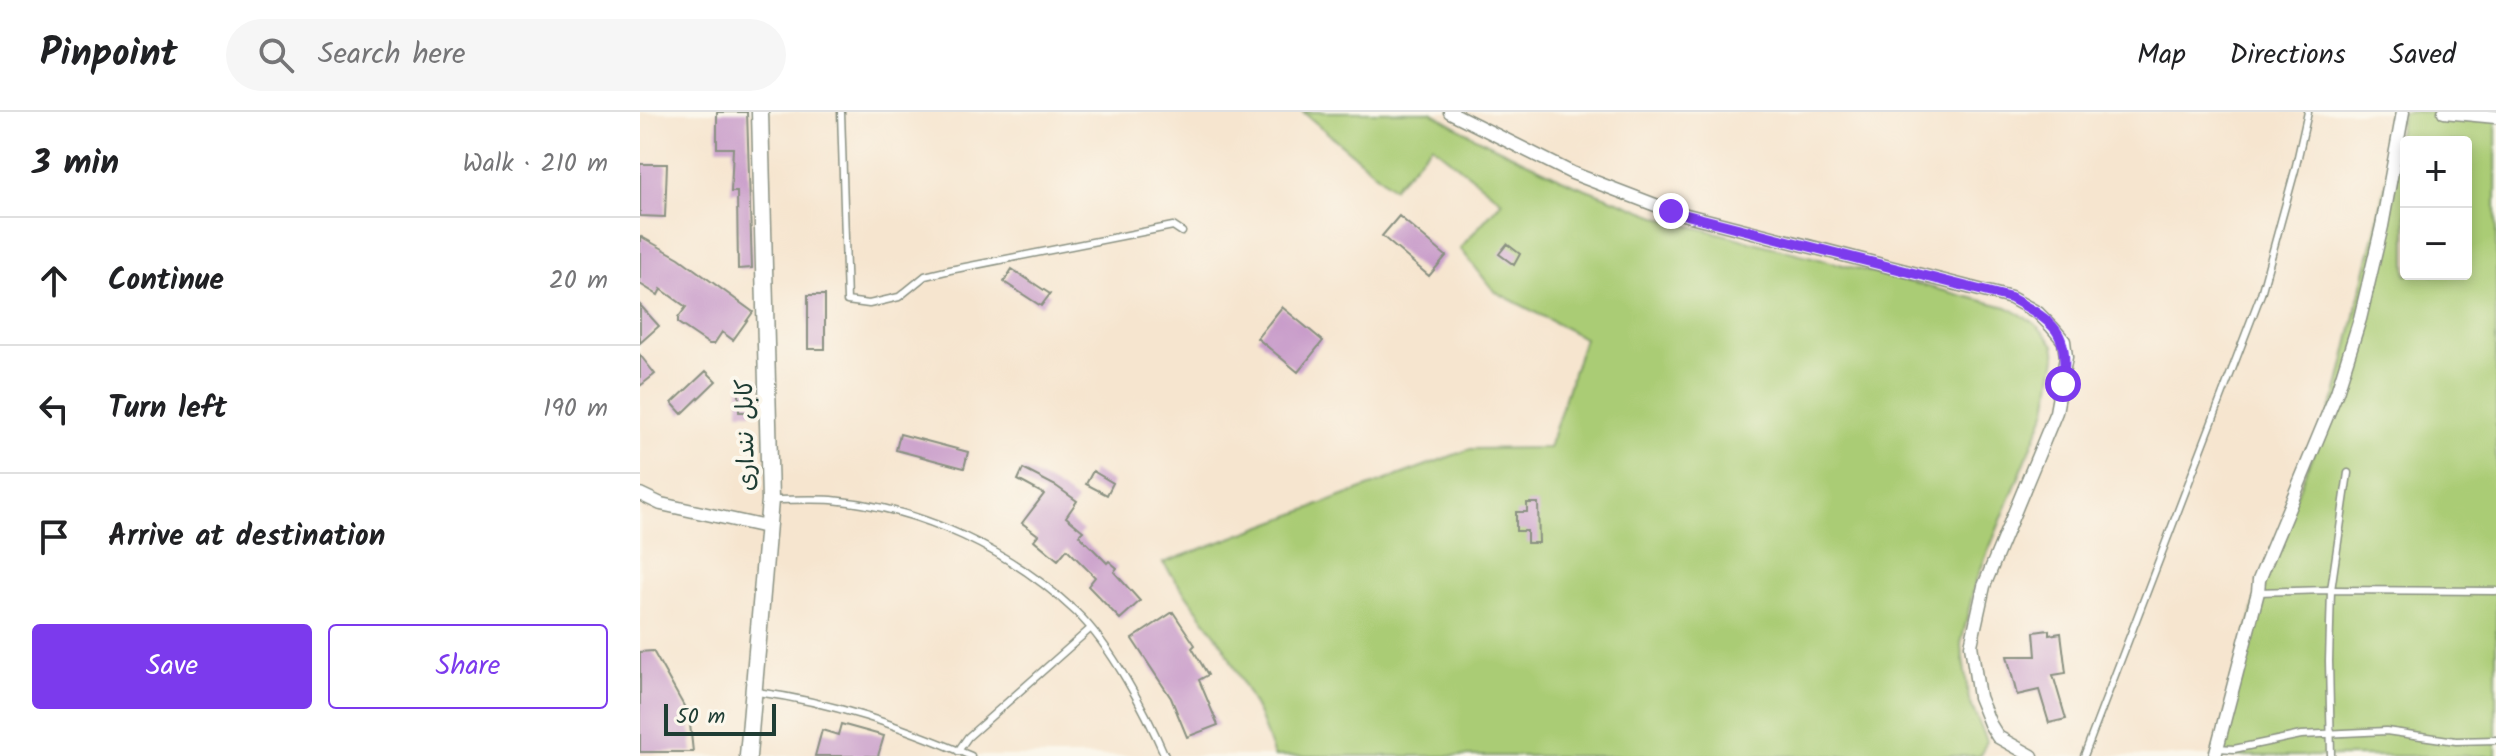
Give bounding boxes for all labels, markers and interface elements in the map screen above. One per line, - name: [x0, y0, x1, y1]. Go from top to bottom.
- search box: [226, 19, 786, 91]
- text: Pinpoint: [40, 25, 178, 85]
- text: Search here: [318, 31, 466, 79]
- icon: search: [254, 33, 298, 77]
- text: Map: [2137, 33, 2186, 78]
- text: Directions: [2230, 33, 2346, 78]
- text: Saved: [2390, 33, 2456, 78]
- map controls: [2400, 136, 2472, 280]
- button: +: [2400, 136, 2472, 208]
- text: 3 min: [32, 137, 119, 191]
- text: Walk · 210 m: [463, 143, 608, 185]
- route end: [1653, 193, 1689, 229]
- button: −: [2400, 208, 2472, 280]
- text: Continue: [108, 257, 224, 305]
- icon: ahead: [32, 259, 76, 303]
- text: 20 m: [549, 260, 608, 302]
- route start: [2045, 366, 2081, 402]
- street label: کابل ننداری: [726, 378, 767, 492]
- text: Turn left: [108, 385, 227, 433]
- icon: left: [32, 387, 76, 431]
- text: 190 m: [543, 388, 608, 430]
- text: Arrive at destination: [108, 513, 385, 561]
- icon: arrive: [32, 515, 76, 559]
- button: Save: [32, 624, 312, 709]
- button: Share: [328, 624, 608, 709]
- scale bar: [664, 700, 776, 736]
- text: 50 m: [676, 700, 725, 735]

